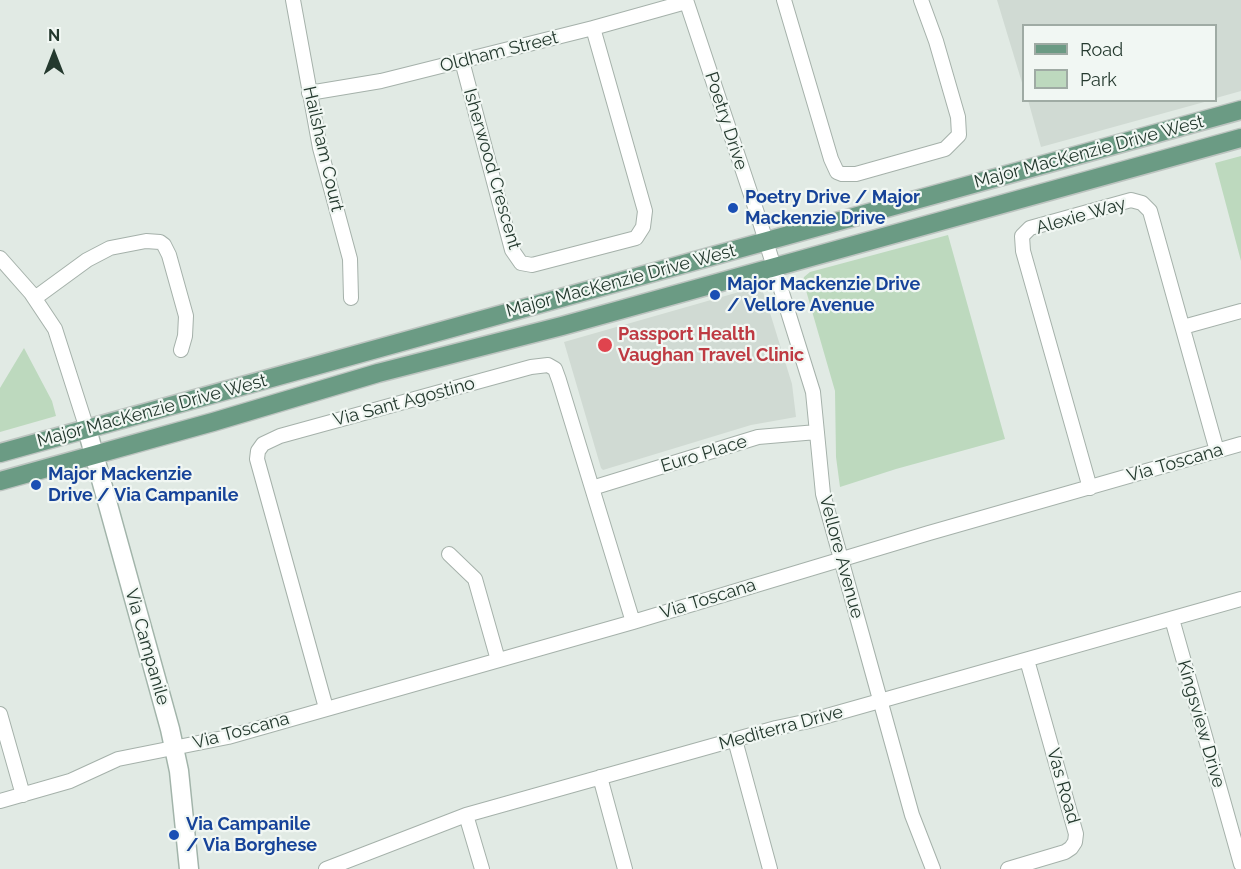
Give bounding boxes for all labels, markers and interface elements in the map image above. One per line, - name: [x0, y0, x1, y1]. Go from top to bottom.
- north arrow: [24, 24, 84, 84]
- legend: [1022, 24, 1217, 102]
- text: N: [48, 26, 60, 45]
- street label: Oldham Street: [438, 27, 560, 77]
- text: Road: [1080, 39, 1123, 60]
- street label: Poetry Drive: [700, 69, 752, 173]
- text: Park: [1080, 69, 1117, 90]
- street label: Hailsham Court: [298, 84, 348, 214]
- street label: Isherwood Crescent: [459, 86, 525, 252]
- street label: Major MacKenzie Drive West: [972, 111, 1206, 193]
- place label: Poetry Drive / Major Mackenzie Drive: [745, 187, 920, 230]
- street label: Alexie Way: [1034, 193, 1128, 239]
- marker: Poetry Drive / Major Mackenzie Drive: [726, 201, 740, 215]
- street label: Major MacKenzie Drive West: [504, 240, 738, 322]
- place label: Major Mackenzie Drive / Vellore Avenue: [727, 274, 920, 316]
- marker: Major Mackenzie Drive / Vellore Avenue: [708, 288, 722, 302]
- place label: Passport Health Vaughan Travel Clinic: [618, 324, 804, 366]
- marker: Passport Health Vaughan Travel Clinic: [596, 336, 614, 354]
- street label: Major MacKenzie Drive West: [35, 370, 269, 452]
- street label: Via Sant Agostino: [331, 373, 477, 431]
- street label: Euro Place: [658, 431, 750, 477]
- street label: Via Toscana: [1124, 439, 1226, 487]
- place label: Major Mackenzie Drive / Via Campanile: [48, 464, 239, 506]
- marker: Major Mackenzie Drive / Via Campanile: [29, 478, 43, 492]
- street label: Vellore Avenue: [814, 493, 868, 621]
- street label: Via Toscana: [658, 574, 758, 624]
- street label: Via Campanile: [120, 586, 174, 708]
- street label: Kingsview Drive: [1172, 658, 1230, 790]
- street label: Mediterra Drive: [717, 701, 845, 755]
- street label: Via Toscana: [190, 708, 292, 754]
- street label: Vas Road: [1042, 746, 1084, 826]
- place label: Via Campanile / Via Borghese: [186, 814, 317, 856]
- marker: Via Campanile / Via Borghese: [167, 828, 181, 842]

